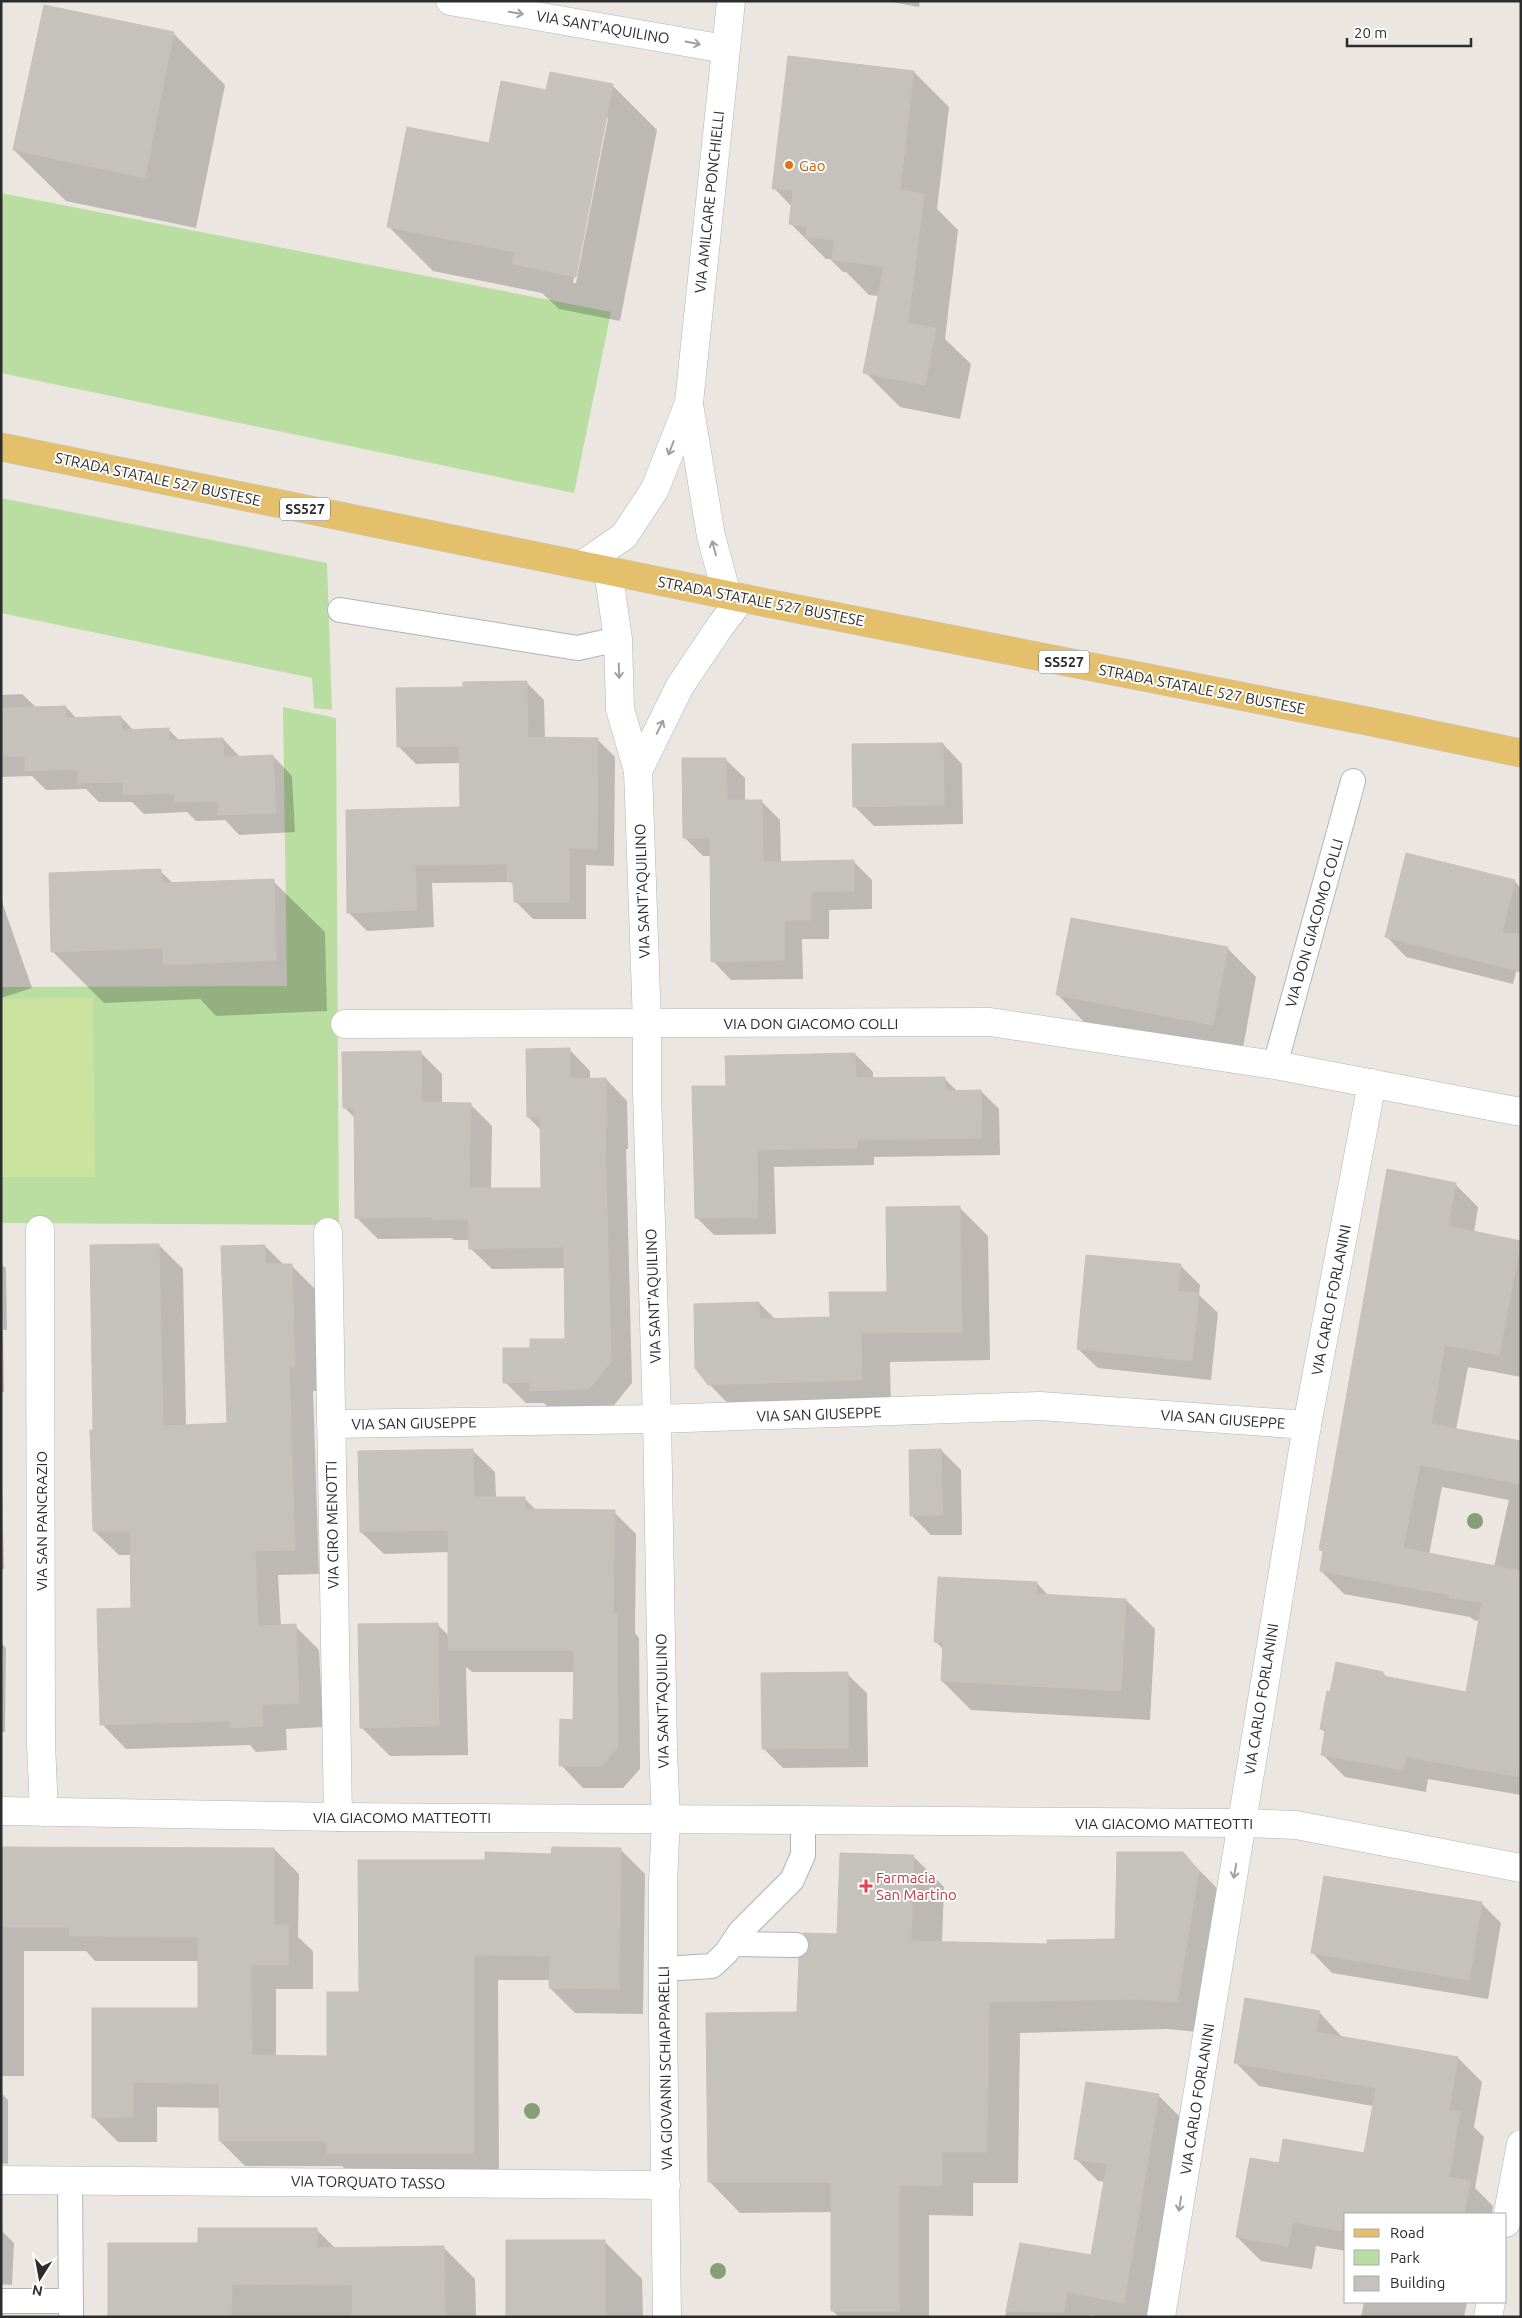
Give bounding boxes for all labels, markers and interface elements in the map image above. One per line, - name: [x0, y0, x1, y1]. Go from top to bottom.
- street label: VIA SANT'AQUILINO: [535, 7, 671, 47]
- one-way arrow: [507, 8, 523, 18]
- scale bar: [1347, 15, 1471, 47]
- text: 20 m: [1354, 24, 1387, 41]
- one-way arrow: [685, 39, 701, 48]
- street label: VIA AMILCARE PONCHIELLI: [691, 110, 727, 294]
- place label: Gao: [799, 157, 825, 174]
- marker: Gao: [783, 159, 795, 171]
- one-way arrow: [666, 440, 675, 455]
- street label: STRADA STATALE 527 BUSTESE: [54, 449, 262, 509]
- road number: SS527: [280, 498, 330, 520]
- one-way arrow: [709, 540, 718, 556]
- street label: STRADA STATALE 527 BUSTESE: [656, 573, 866, 629]
- road number: SS527: [1039, 650, 1089, 674]
- street label: STRADA STATALE 527 BUSTESE: [1097, 661, 1307, 717]
- one-way arrow: [614, 662, 624, 679]
- one-way arrow: [655, 720, 665, 735]
- street label: VIA SANT'AQUILINO: [631, 823, 653, 959]
- street label: VIA DON GIACOMO COLLI: [1282, 837, 1346, 1009]
- street label: VIA DON GIACOMO COLLI: [724, 1015, 898, 1032]
- street label: VIA CARLO FORLANINI: [1308, 1223, 1354, 1377]
- street label: VIA SANT'AQUILINO: [642, 1228, 664, 1364]
- street label: VIA SAN GIUSEPPE: [756, 1403, 882, 1425]
- street label: VIA SAN GIUSEPPE: [1160, 1406, 1286, 1432]
- street label: VIA SAN GIUSEPPE: [351, 1413, 477, 1433]
- street label: VIA SAN PANCRAZIO: [33, 1451, 50, 1591]
- street label: VIA CIRO MENOTTI: [322, 1461, 342, 1589]
- street label: VIA CARLO FORLANINI: [1241, 1622, 1281, 1776]
- street label: VIA SANT'AQUILINO: [652, 1633, 672, 1769]
- street label: VIA GIACOMO MATTEOTTI: [313, 1809, 491, 1826]
- street label: VIA GIACOMO MATTEOTTI: [1075, 1815, 1253, 1832]
- one-way arrow: [1229, 1862, 1239, 1878]
- place label: Farmacia San Martino: [876, 1869, 957, 1903]
- marker: Farmacia San Martino: [860, 1880, 872, 1892]
- street label: VIA GIOVANNI SCHIAPPARELLI: [655, 1966, 675, 2170]
- street label: VIA CARLO FORLANINI: [1177, 2022, 1217, 2176]
- street label: VIA TORQUATO TASSO: [291, 2172, 445, 2192]
- one-way arrow: [1174, 2195, 1184, 2211]
- legend: [1344, 2213, 1507, 2303]
- text: Road: [1390, 2224, 1425, 2241]
- text: Park: [1390, 2249, 1420, 2266]
- north arrow: [15, 2253, 65, 2303]
- text: Building: [1390, 2274, 1445, 2291]
- text: N: [31, 2282, 44, 2300]

